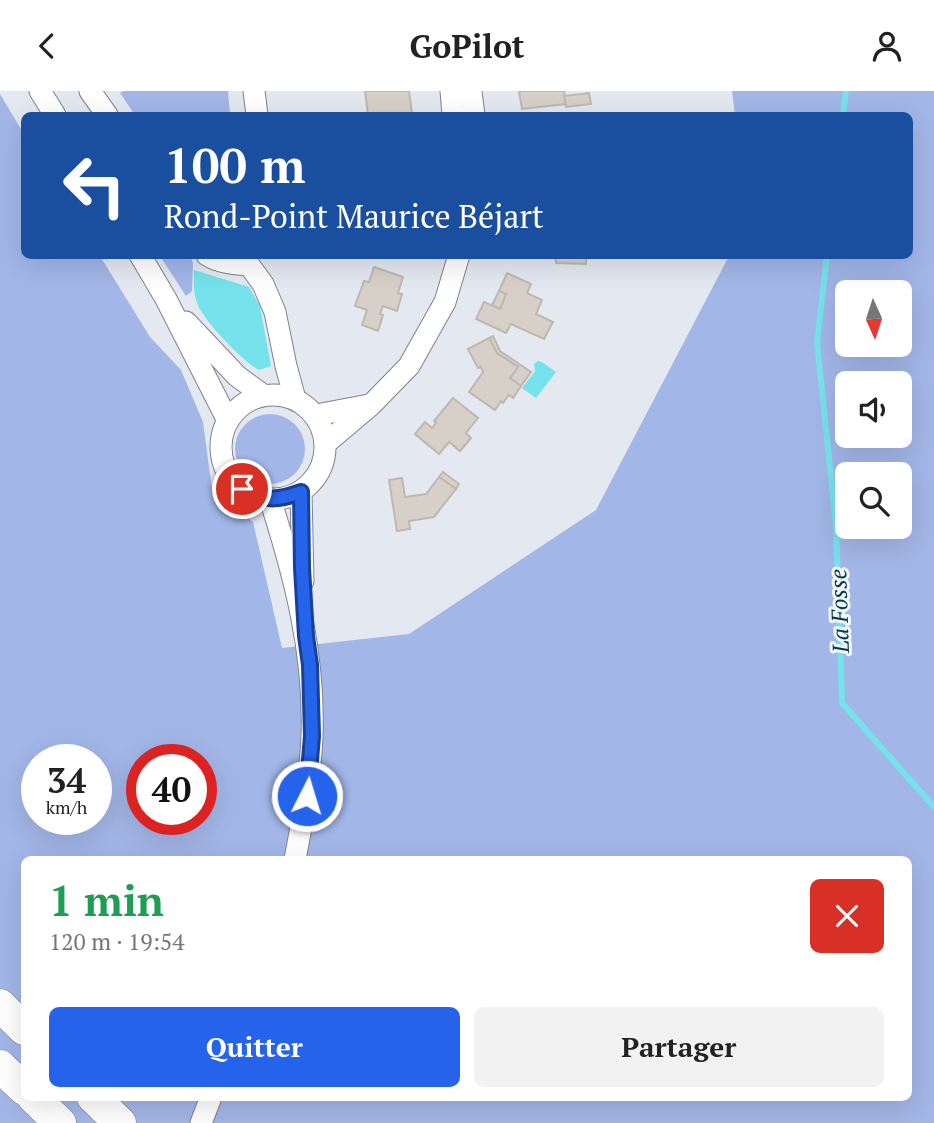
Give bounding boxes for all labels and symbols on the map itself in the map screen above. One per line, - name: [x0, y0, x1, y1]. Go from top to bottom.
- north arrow: [835, 280, 912, 357]
- pin: [212, 459, 272, 519]
- water label: La Fosse: [822, 569, 856, 654]
- speed limit sign: 40: [126, 744, 217, 835]
- position arrow: [270, 759, 344, 833]

